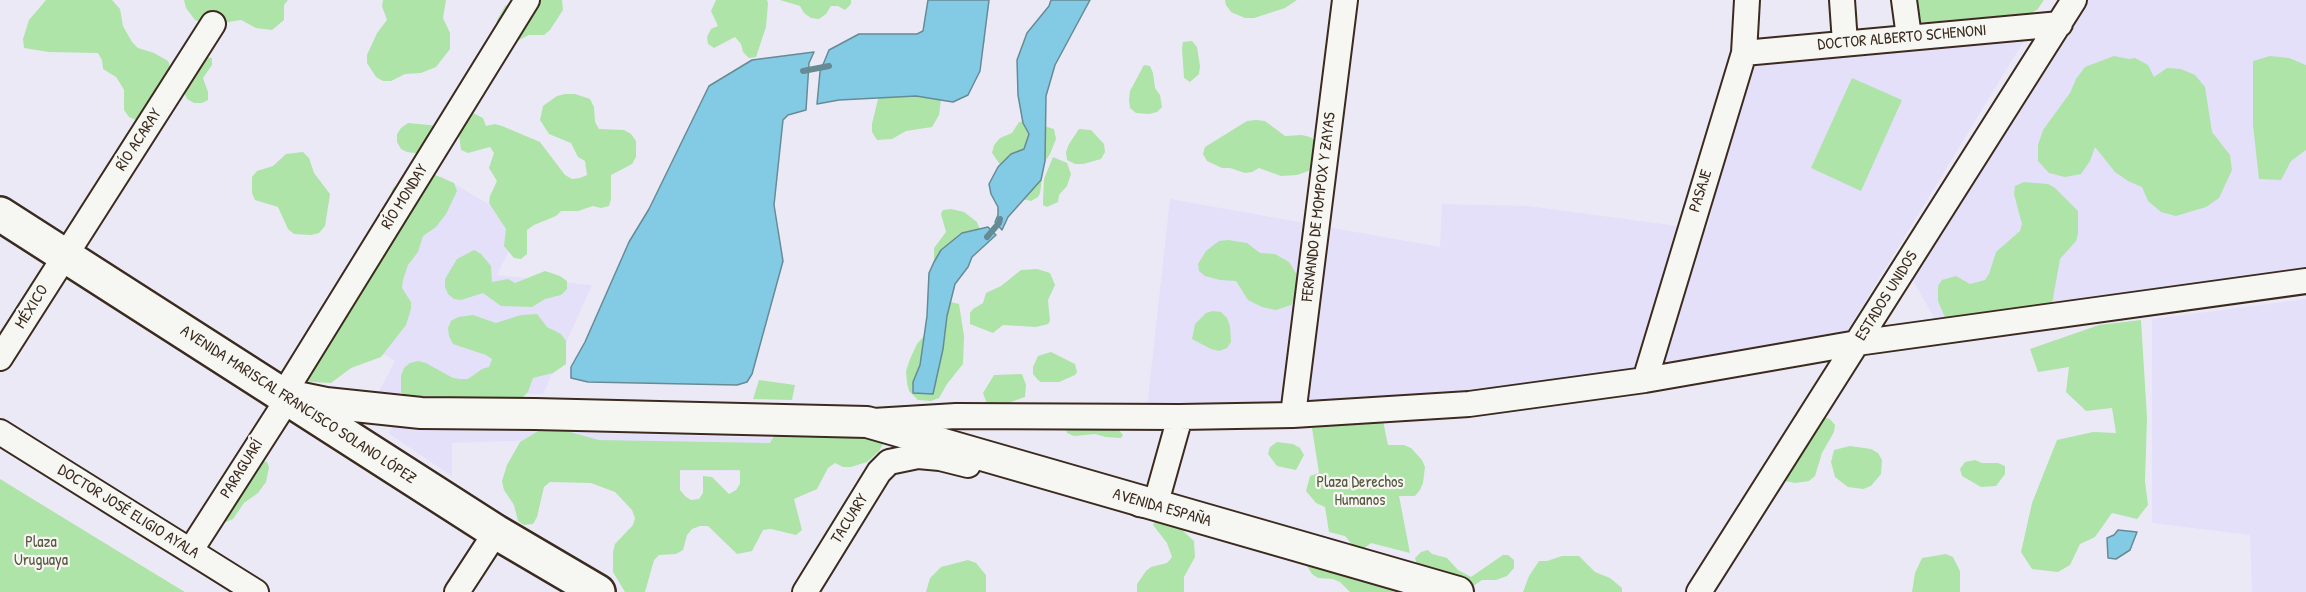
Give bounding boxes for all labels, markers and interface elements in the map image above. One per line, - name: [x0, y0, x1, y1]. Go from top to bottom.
- street label: DOCTOR ALBERTO SCHENONI: [1817, 21, 1987, 55]
- street label: RÍO ACARAY: [112, 105, 166, 175]
- street label: FERNANDO DE MOMPOX Y ZAYAS: [1298, 111, 1340, 303]
- street label: RÍO MONDAY: [378, 161, 432, 233]
- street label: PASAJE: [1685, 167, 1717, 215]
- street label: ESTADOS UNIDOS: [1852, 248, 1922, 344]
- street label: MÉXICO: [11, 282, 53, 332]
- street label: AVENIDA MARISCAL FRANCISCO SOLANO LÓPEZ: [177, 322, 419, 488]
- street label: PARAGUARÍ: [216, 436, 268, 502]
- street label: DOCTOR JOSÉ ELIGIO AYALA: [54, 461, 202, 563]
- park label: Plaza Derechos Humanos: [1316, 473, 1404, 511]
- street label: AVENIDA ESPAÑA: [1111, 485, 1213, 531]
- street label: TACUARY: [827, 491, 873, 547]
- park label: Plaza Uruguaya: [14, 533, 68, 571]

